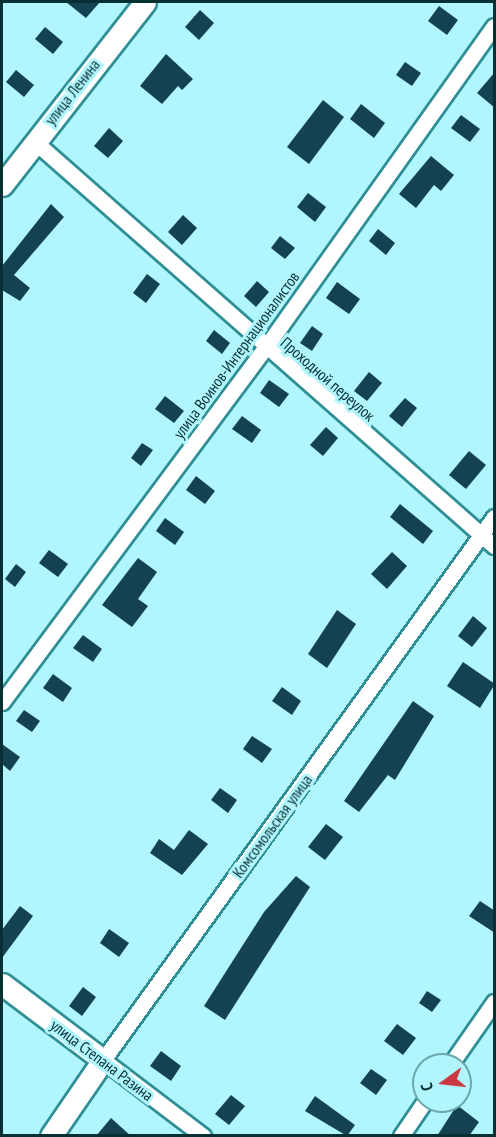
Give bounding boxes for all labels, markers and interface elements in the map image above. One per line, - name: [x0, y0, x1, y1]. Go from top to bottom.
- street label: улица Ленина: [40, 55, 104, 129]
- street label: улица Воинов-Интернационалистов: [169, 268, 303, 442]
- street label: Проходной переулок: [277, 333, 379, 425]
- street label: Комсомольская улица: [228, 771, 316, 881]
- street label: улица Степана Разина: [47, 1015, 157, 1105]
- north arrow: [412, 1053, 472, 1113]
- text: С: [416, 1081, 437, 1093]

